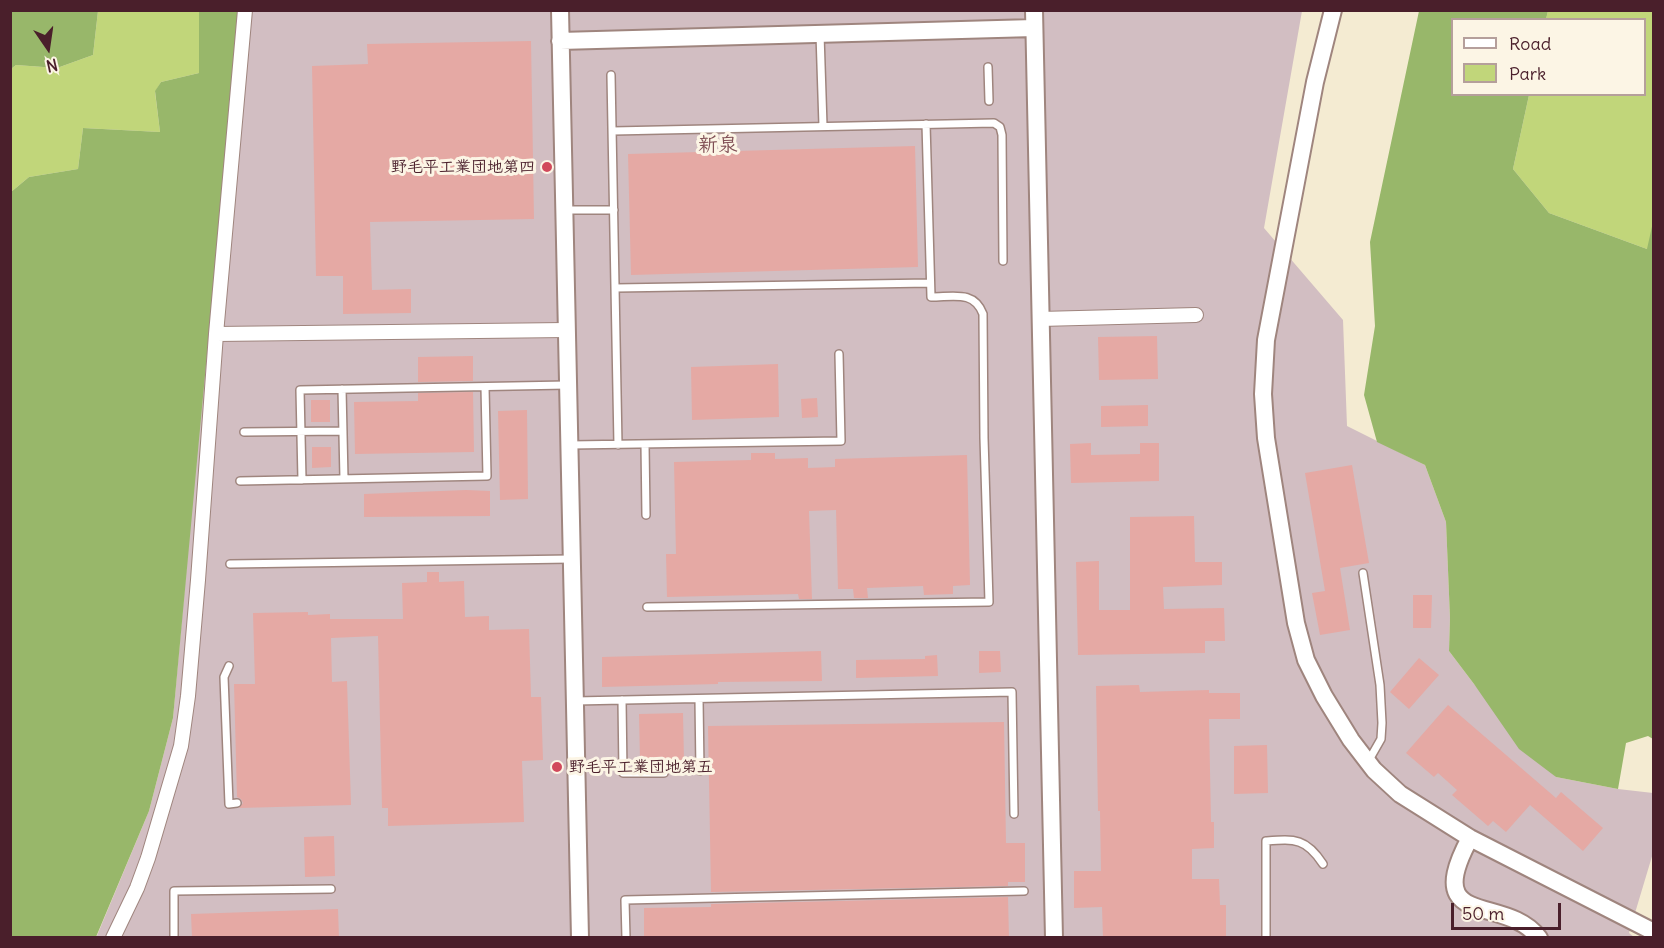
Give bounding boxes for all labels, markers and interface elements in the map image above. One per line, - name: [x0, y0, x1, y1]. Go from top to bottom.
- north arrow: [18, 18, 78, 78]
- legend: [1451, 18, 1646, 96]
- text: Road: [1509, 32, 1551, 55]
- text: N: [44, 55, 60, 77]
- text: Park: [1509, 62, 1546, 85]
- district label: 新泉: [698, 133, 738, 157]
- place label: 野毛平工業団地第四: [391, 157, 535, 177]
- marker: 野毛平工業団地第四: [540, 160, 554, 174]
- place label: 野毛平工業団地第五: [569, 757, 713, 777]
- marker: 野毛平工業団地第五: [550, 760, 564, 774]
- scale bar: [1454, 891, 1564, 929]
- text: 50 m: [1462, 902, 1504, 925]

